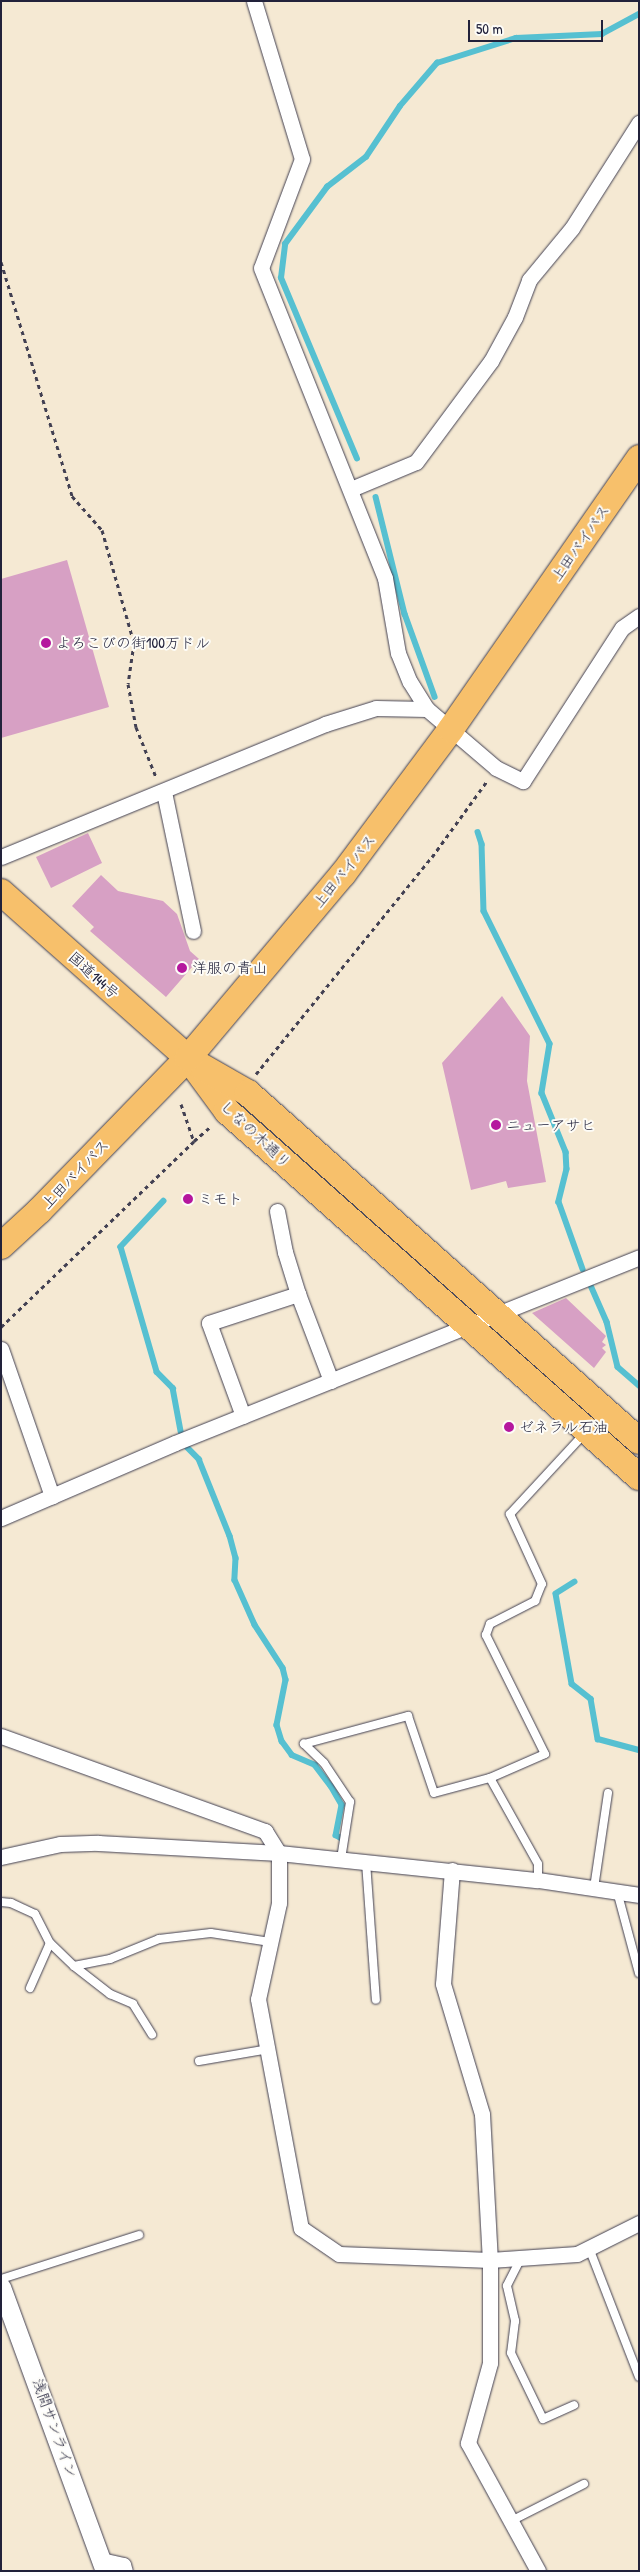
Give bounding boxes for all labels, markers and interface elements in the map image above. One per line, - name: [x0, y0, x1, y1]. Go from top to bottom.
- scale bar: [470, 10, 605, 42]
- text: 50 m: [476, 18, 503, 39]
- street label: 上田バイパス: [547, 501, 613, 585]
- place label: よろこびの街100万ドル: [56, 634, 210, 652]
- marker: よろこびの街100万ドル: [40, 637, 52, 649]
- street label: 上田バイパス: [309, 830, 379, 912]
- street label: 国道144号: [65, 948, 123, 1002]
- place label: 洋服の青山: [192, 959, 267, 977]
- marker: 洋服の青山: [176, 962, 188, 974]
- street label: しなの木通り: [217, 1097, 295, 1171]
- place label: ニューアサヒ: [506, 1116, 596, 1134]
- marker: ニューアサヒ: [490, 1119, 502, 1131]
- street label: 上田バイパス: [37, 1135, 113, 1213]
- place label: ミモト: [198, 1190, 243, 1208]
- marker: ミモト: [182, 1193, 194, 1205]
- place label: ゼネラル石油: [519, 1418, 609, 1436]
- marker: ゼネラル石油: [503, 1421, 515, 1433]
- street label: 浅間サンライン: [29, 2376, 81, 2480]

